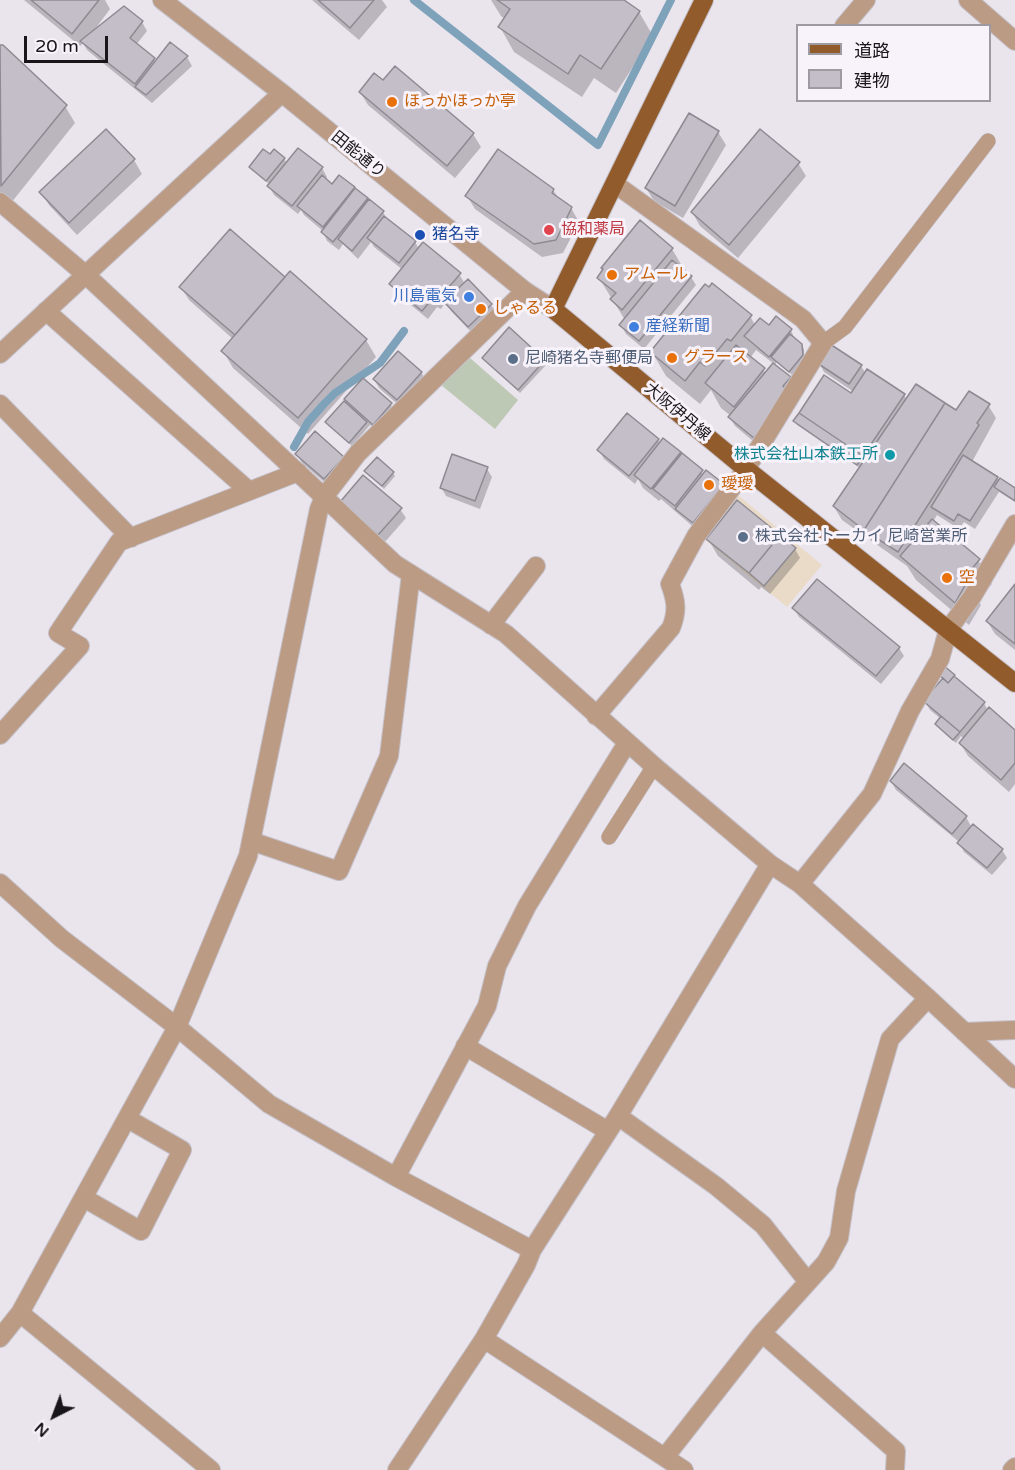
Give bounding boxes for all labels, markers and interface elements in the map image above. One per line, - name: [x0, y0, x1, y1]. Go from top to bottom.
- scale bar: [27, 24, 111, 62]
- legend: [796, 24, 991, 102]
- text: 20 m: [35, 35, 79, 57]
- text: 道路: [854, 40, 890, 62]
- text: 建物: [854, 70, 890, 92]
- place label: ほっかほっか亭: [404, 92, 516, 112]
- marker: ほっかほっか亭: [385, 95, 399, 109]
- street label: 田能通り: [327, 127, 389, 183]
- place label: 協和薬局: [561, 220, 625, 240]
- marker: 協和薬局: [542, 223, 556, 237]
- place label: 猪名寺: [432, 225, 480, 245]
- marker: 猪名寺: [413, 228, 427, 242]
- place label: アムール: [624, 265, 688, 285]
- marker: アムール: [605, 268, 619, 282]
- place label: 川島電気: [393, 287, 457, 307]
- marker: 川島電気: [462, 290, 476, 304]
- place label: しゃるる: [493, 299, 557, 319]
- marker: しゃるる: [474, 302, 488, 316]
- place label: 産経新聞: [646, 317, 710, 337]
- marker: 産経新聞: [627, 320, 641, 334]
- place label: グラース: [684, 348, 748, 368]
- place label: 尼崎猪名寺郵便局: [525, 349, 653, 369]
- marker: グラース: [665, 351, 679, 365]
- marker: 尼崎猪名寺郵便局: [506, 352, 520, 366]
- street label: 大阪伊丹線: [640, 379, 714, 445]
- place label: 株式会社山本鉄工所: [734, 445, 878, 465]
- marker: 株式会社山本鉄工所: [883, 448, 897, 462]
- place label: 璦璦: [721, 475, 753, 495]
- marker: 璦璦: [702, 478, 716, 492]
- place label: 株式会社トーカイ 尼崎営業所: [755, 527, 967, 547]
- marker: 株式会社トーカイ 尼崎営業所: [736, 530, 750, 544]
- place label: 空: [959, 568, 975, 588]
- marker: 空: [940, 571, 954, 585]
- north arrow: [24, 1386, 84, 1446]
- text: N: [30, 1418, 53, 1441]

